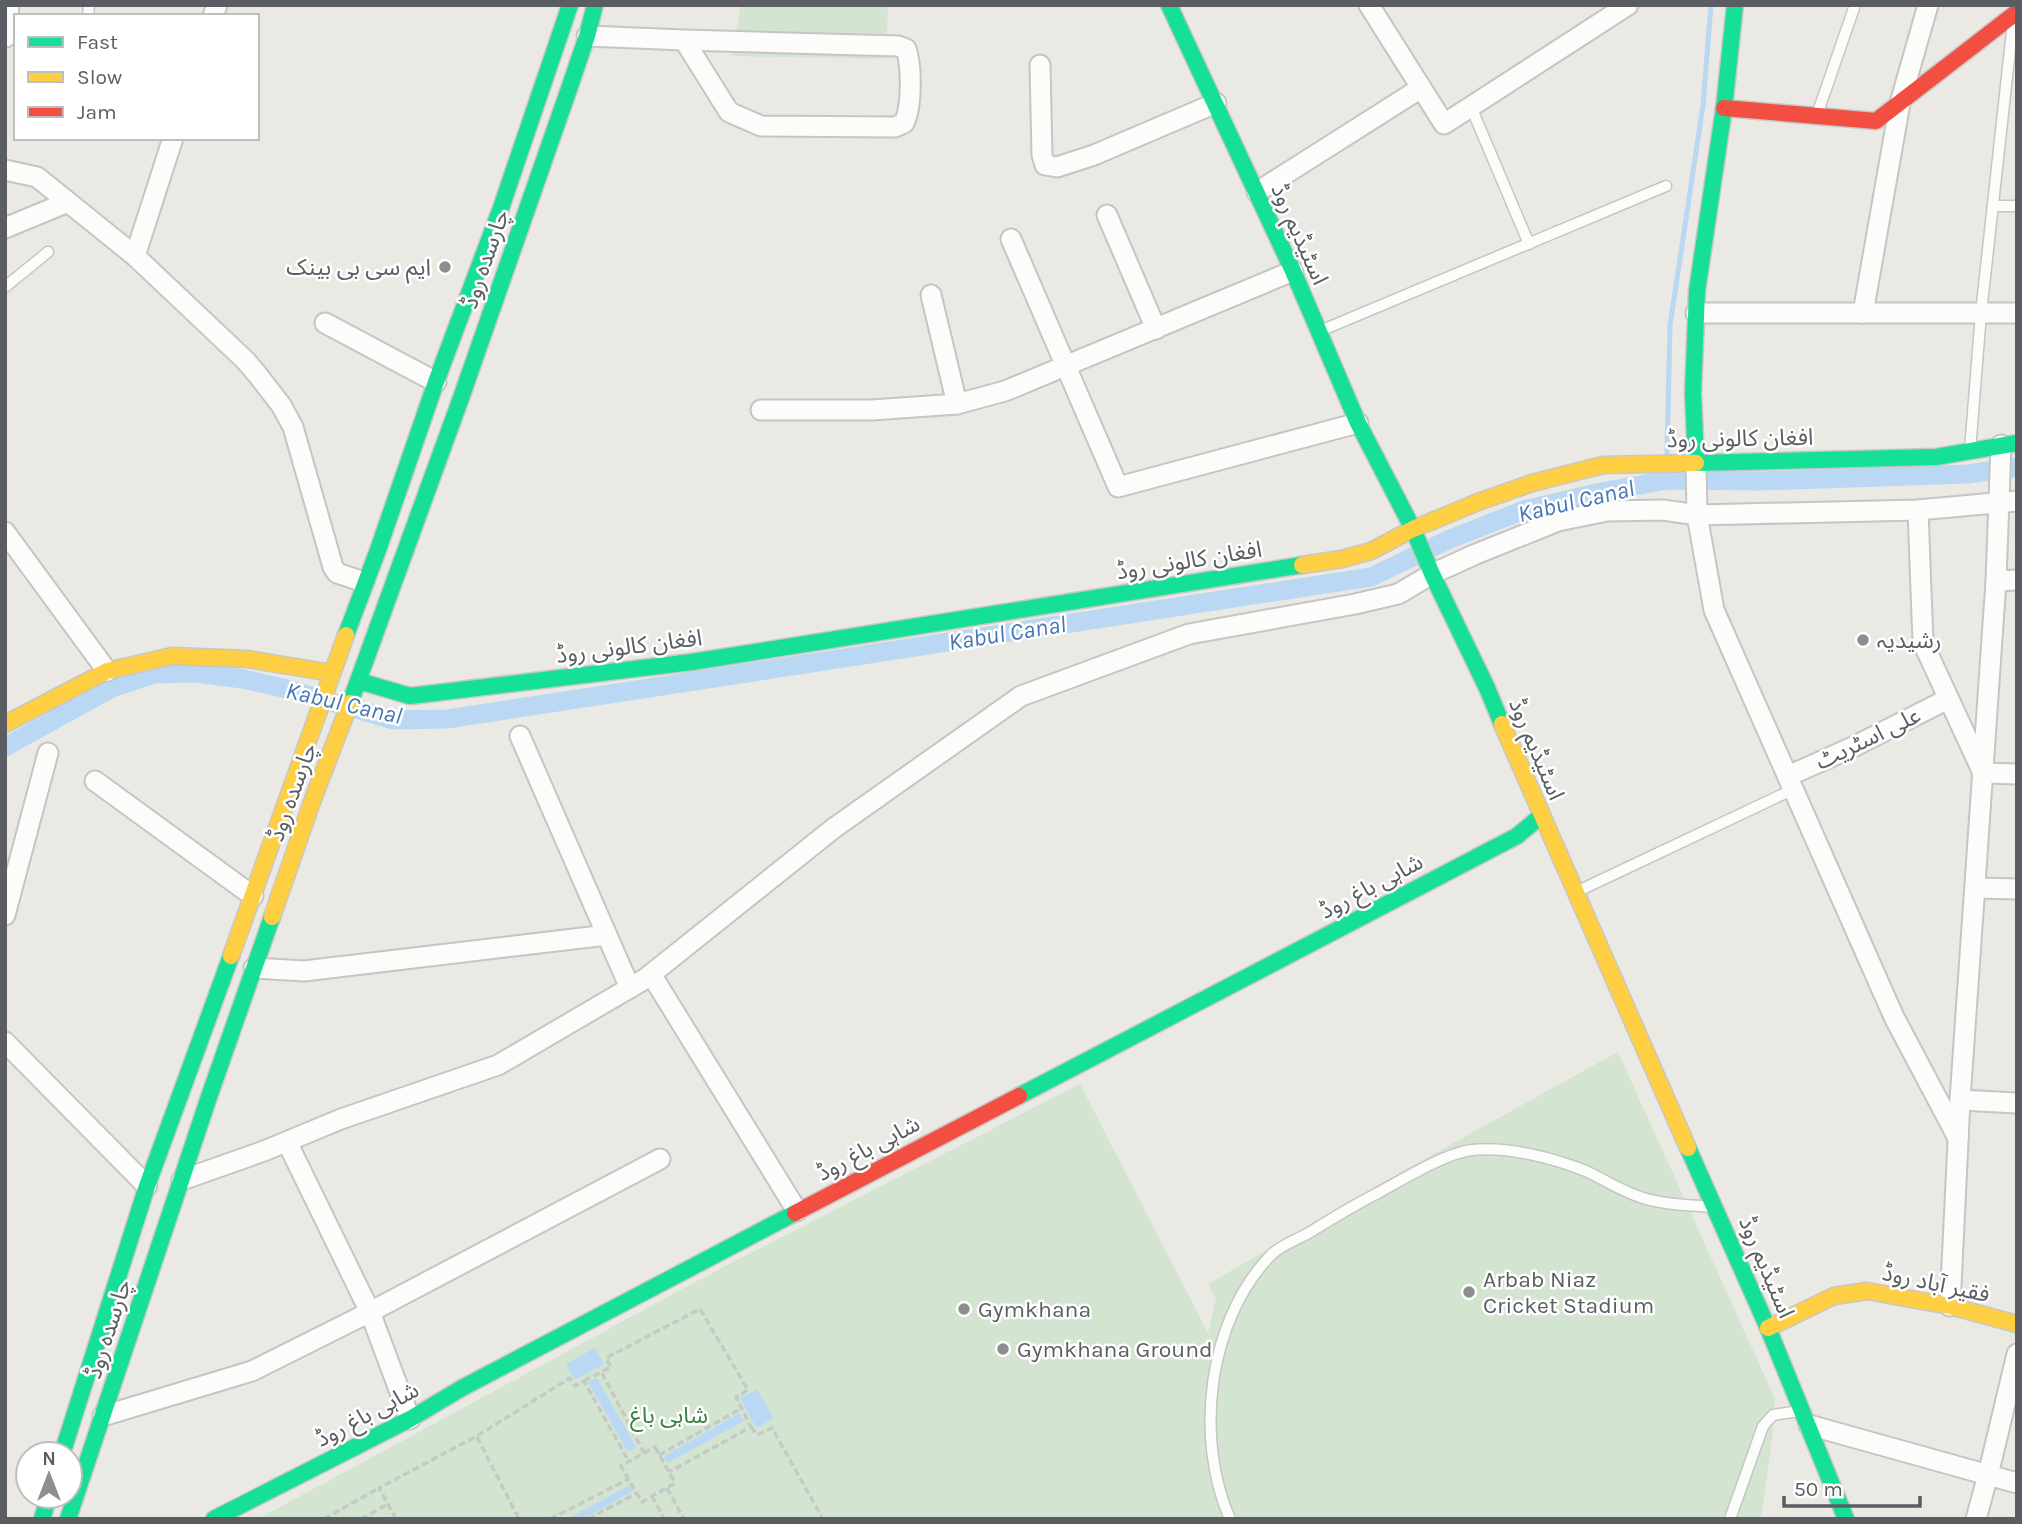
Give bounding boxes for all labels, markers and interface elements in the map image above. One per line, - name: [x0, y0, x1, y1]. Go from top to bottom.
- legend: [14, 14, 259, 140]
- text: Fast: [77, 30, 118, 54]
- text: Slow: [77, 65, 122, 89]
- text: Jam: [77, 100, 117, 124]
- street label: اسٹیڈیم روڈ: [1263, 179, 1334, 290]
- street label: چارسدہ روڈ: [456, 206, 516, 312]
- place label: ایم سی بی بینک: [286, 254, 431, 284]
- marker: ایم سی بی بینک: [437, 259, 453, 275]
- street label: افغان کالونی روڈ: [1666, 424, 1814, 453]
- water label: Kabul Canal: [1515, 474, 1637, 528]
- street label: افغان کالونی روڈ: [1114, 536, 1264, 585]
- water label: Kabul Canal: [946, 610, 1068, 656]
- street label: افغان کالونی روڈ: [554, 624, 704, 669]
- place label: رشیدیہ: [1877, 627, 1942, 654]
- marker: رشیدیہ: [1855, 632, 1871, 648]
- water label: Kabul Canal: [283, 676, 405, 730]
- street label: اسٹیڈیم روڈ: [1500, 694, 1570, 805]
- street label: علی اسٹریٹ: [1811, 701, 1925, 775]
- street label: چارسدہ روڈ: [262, 739, 324, 845]
- street label: شاہی باغ روڈ: [1315, 848, 1429, 928]
- street label: شاہی باغ روڈ: [812, 1110, 926, 1190]
- street label: اسٹیڈیم روڈ: [1730, 1212, 1800, 1323]
- street label: فقیر آباد روڈ: [1880, 1259, 1992, 1308]
- place label: Arbab Niaz Cricket Stadium: [1483, 1266, 1654, 1319]
- street label: چارسدہ روڈ: [80, 1276, 138, 1383]
- marker: Arbab Niaz Cricket Stadium: [1461, 1284, 1477, 1300]
- place label: Gymkhana: [978, 1296, 1091, 1323]
- marker: Gymkhana: [956, 1301, 972, 1317]
- place label: Gymkhana Ground: [1017, 1336, 1213, 1363]
- marker: Gymkhana Ground: [995, 1341, 1011, 1357]
- street label: شاہی باغ روڈ: [311, 1376, 425, 1456]
- park label: شاہی باغ: [630, 1402, 708, 1432]
- north arrow: [14, 1440, 84, 1510]
- text: N: [42, 1448, 56, 1470]
- scale bar: [1784, 1464, 1920, 1508]
- text: 50 m: [1794, 1477, 1843, 1501]

